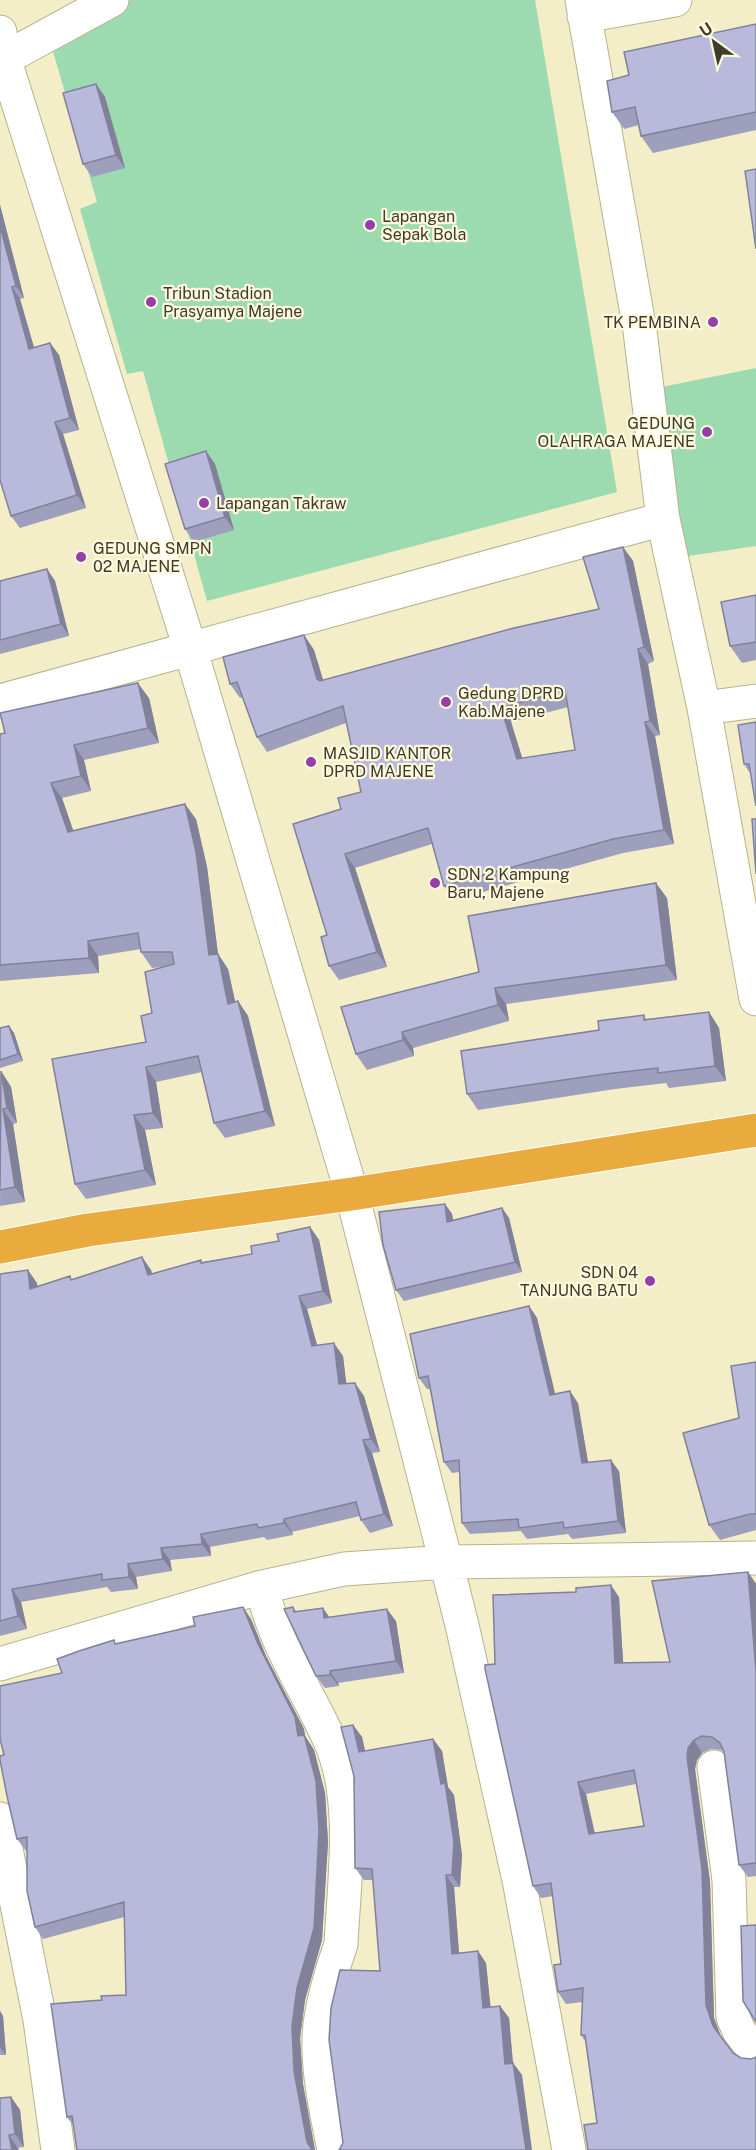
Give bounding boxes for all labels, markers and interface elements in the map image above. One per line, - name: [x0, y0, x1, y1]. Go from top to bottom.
- north arrow: [684, 12, 744, 72]
- text: U: [696, 19, 716, 41]
- place label: Lapangan Sepak Bola: [382, 207, 466, 244]
- marker: Lapangan Sepak Bola: [363, 218, 377, 232]
- place label: Tribun Stadion Prasyamya Majene: [163, 284, 302, 321]
- marker: Tribun Stadion Prasyamya Majene: [144, 295, 158, 309]
- place label: TK PEMBINA: [604, 313, 701, 332]
- marker: TK PEMBINA: [706, 315, 720, 329]
- place label: GEDUNG OLAHRAGA MAJENE: [538, 414, 695, 451]
- marker: GEDUNG OLAHRAGA MAJENE: [700, 425, 714, 439]
- place label: Lapangan Takraw: [216, 494, 347, 513]
- marker: Lapangan Takraw: [197, 496, 211, 510]
- place label: GEDUNG SMPN 02 MAJENE: [93, 539, 212, 576]
- marker: GEDUNG SMPN 02 MAJENE: [74, 550, 88, 564]
- place label: Gedung DPRD Kab.Majene: [458, 684, 564, 721]
- marker: Gedung DPRD Kab.Majene: [439, 695, 453, 709]
- place label: MASJID KANTOR DPRD MAJENE: [323, 744, 451, 781]
- marker: MASJID KANTOR DPRD MAJENE: [304, 755, 318, 769]
- place label: SDN 2 Kampung Baru, Majene: [447, 865, 570, 902]
- marker: SDN 2 Kampung Baru, Majene: [428, 876, 442, 890]
- place label: SDN 04 TANJUNG BATU: [520, 1263, 638, 1300]
- marker: SDN 04 TANJUNG BATU: [643, 1274, 657, 1288]

